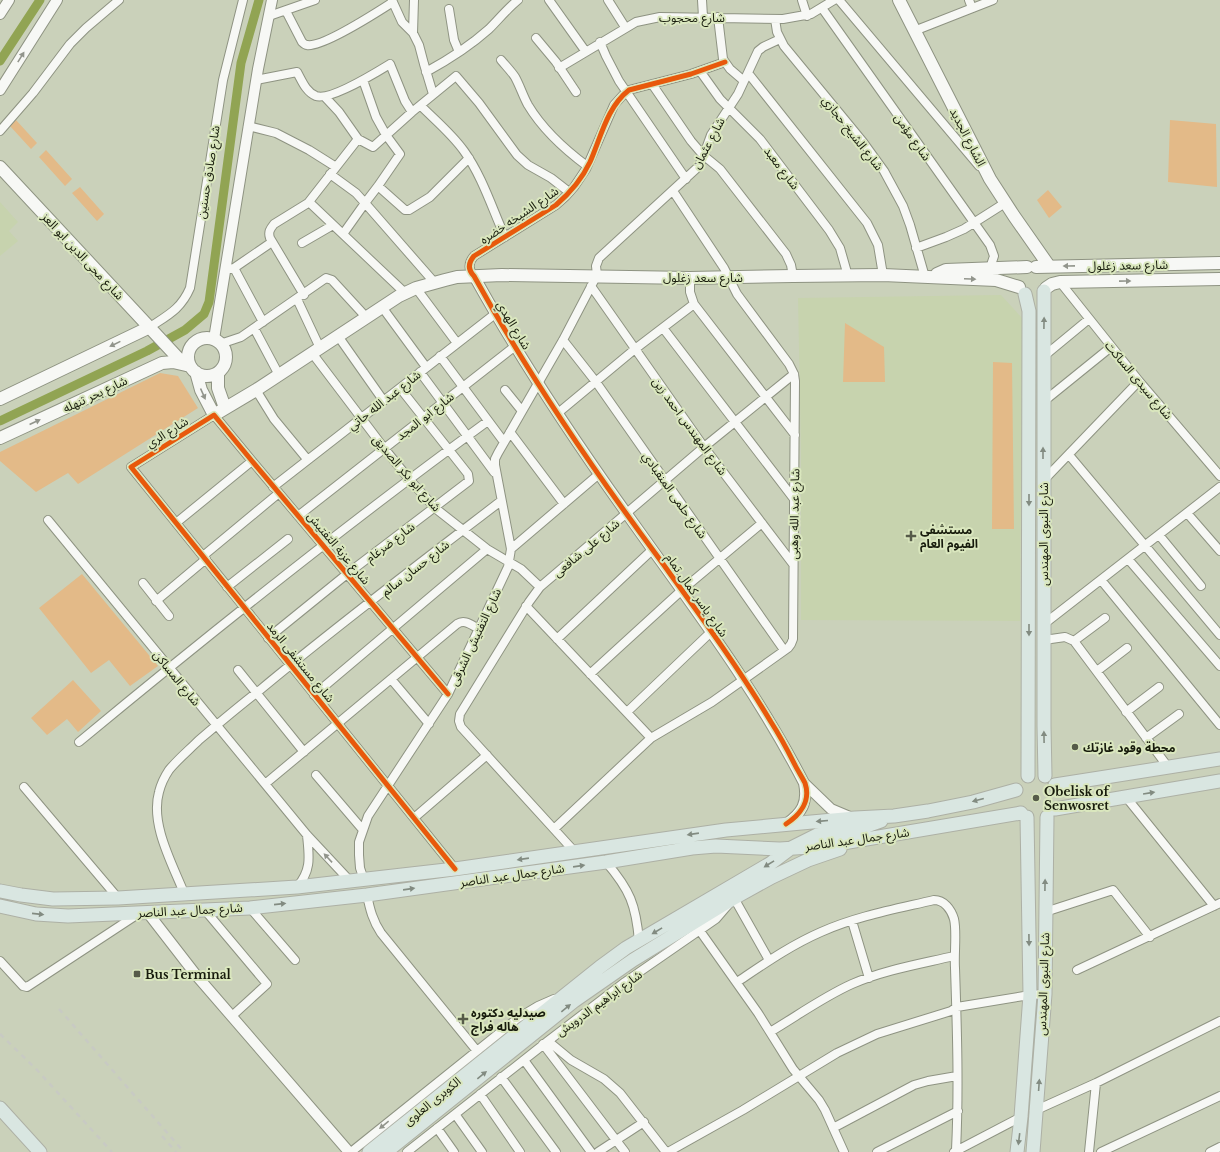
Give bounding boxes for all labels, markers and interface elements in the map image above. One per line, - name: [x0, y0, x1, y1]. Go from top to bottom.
- street label: شارع محجوب: [659, 10, 725, 27]
- one-way arrow: [17, 52, 25, 62]
- street label: شارع الشيخ حجازي: [817, 93, 887, 175]
- street label: الشارع الجديد: [945, 105, 989, 170]
- street label: شارع مؤمن: [890, 111, 935, 165]
- street label: شارع عثمان: [688, 115, 730, 172]
- street label: شارع صادق حسنين: [193, 124, 225, 220]
- street label: شارع معبد: [759, 144, 803, 194]
- street label: شارع الشيخه خضره: [477, 183, 562, 249]
- street label: شارع محى الدين ابو العز: [37, 209, 127, 304]
- street label: شارع سعد زغلول: [1088, 257, 1168, 275]
- one-way arrow: [1062, 263, 1075, 269]
- street label: شارع سعد زغلول: [663, 270, 743, 287]
- one-way arrow: [964, 275, 976, 282]
- one-way arrow: [1119, 278, 1132, 284]
- street label: شارع الهدي: [491, 298, 534, 354]
- one-way arrow: [1041, 316, 1047, 329]
- street label: شارع سيدى الساكت: [1100, 338, 1176, 423]
- one-way arrow: [109, 341, 121, 347]
- street label: شارع عبد الله حاتي: [344, 367, 425, 435]
- street label: شارع بحر تنهله: [61, 373, 130, 417]
- street label: شارع المهندس احمد زين: [648, 374, 731, 479]
- one-way arrow: [200, 388, 207, 400]
- street label: شارع ابو المجد: [393, 389, 458, 445]
- street label: شارع الري: [143, 413, 192, 453]
- one-way arrow: [30, 419, 41, 425]
- street label: شارع ابو بكر الصديق: [368, 432, 444, 516]
- one-way arrow: [1040, 446, 1046, 459]
- street label: شارع حلمى المنقبادي: [637, 449, 710, 543]
- street label: شارع عبد الله وهبى: [786, 468, 804, 560]
- street label: شارع النبوى المهندس: [1036, 482, 1053, 586]
- one-way arrow: [1026, 494, 1032, 507]
- street label: شارع عزبة التفتيش: [303, 509, 374, 589]
- street label: شارع على شافعى: [550, 516, 624, 582]
- street label: شارع ضرغام: [363, 519, 419, 567]
- place label: مستشفى الفيوم العام: [920, 522, 978, 553]
- marker: مستشفى الفيوم العام: [905, 530, 917, 542]
- street label: شارع حسان سالم: [378, 537, 453, 601]
- street label: شارع ياسر كمال تمام: [661, 550, 731, 641]
- street label: شارع التفتيش الشرقى: [446, 586, 506, 689]
- street label: شارع مستشفى الرمد: [262, 619, 338, 707]
- one-way arrow: [1026, 624, 1032, 637]
- street label: شارع المساكن: [148, 647, 204, 710]
- one-way arrow: [1041, 730, 1047, 743]
- place label: محطة وقود غازتك: [1083, 740, 1176, 755]
- marker: محطة وقود غازتك: [1070, 742, 1080, 752]
- place label: Obelisk of Senwosret: [1044, 784, 1111, 813]
- one-way arrow: [1143, 790, 1155, 796]
- marker: Obelisk of Senwosret: [1031, 793, 1041, 803]
- one-way arrow: [972, 797, 984, 803]
- one-way arrow: [816, 817, 828, 824]
- street label: شارع جمال عبد الناصر: [803, 824, 910, 856]
- one-way arrow: [687, 831, 699, 837]
- one-way arrow: [324, 853, 333, 863]
- one-way arrow: [516, 856, 529, 862]
- street label: شارع جمال عبد الناصر: [458, 860, 565, 892]
- one-way arrow: [763, 861, 775, 868]
- one-way arrow: [573, 863, 585, 869]
- one-way arrow: [1042, 878, 1048, 891]
- one-way arrow: [403, 886, 415, 892]
- street label: شارع جمال عبد الناصر: [136, 900, 243, 922]
- one-way arrow: [274, 901, 286, 908]
- one-way arrow: [32, 911, 44, 917]
- one-way arrow: [651, 927, 663, 934]
- street label: شارع النبوى المهندس: [1034, 932, 1054, 1036]
- one-way arrow: [1026, 934, 1032, 947]
- place label: Bus Terminal: [145, 967, 232, 982]
- street label: شارع ابراهيم الدرويش: [553, 967, 646, 1041]
- marker: Bus Terminal: [132, 969, 142, 979]
- one-way arrow: [560, 1004, 571, 1012]
- place label: صيدليه دكتوره هاله فراج: [471, 1005, 546, 1036]
- marker: صيدليه دكتوره هاله فراج: [458, 1014, 468, 1024]
- one-way arrow: [477, 1071, 488, 1079]
- street label: الكوبرى العلوى: [401, 1073, 464, 1129]
- one-way arrow: [1035, 1079, 1042, 1091]
- one-way arrow: [379, 1121, 390, 1129]
- one-way arrow: [1016, 1133, 1022, 1145]

